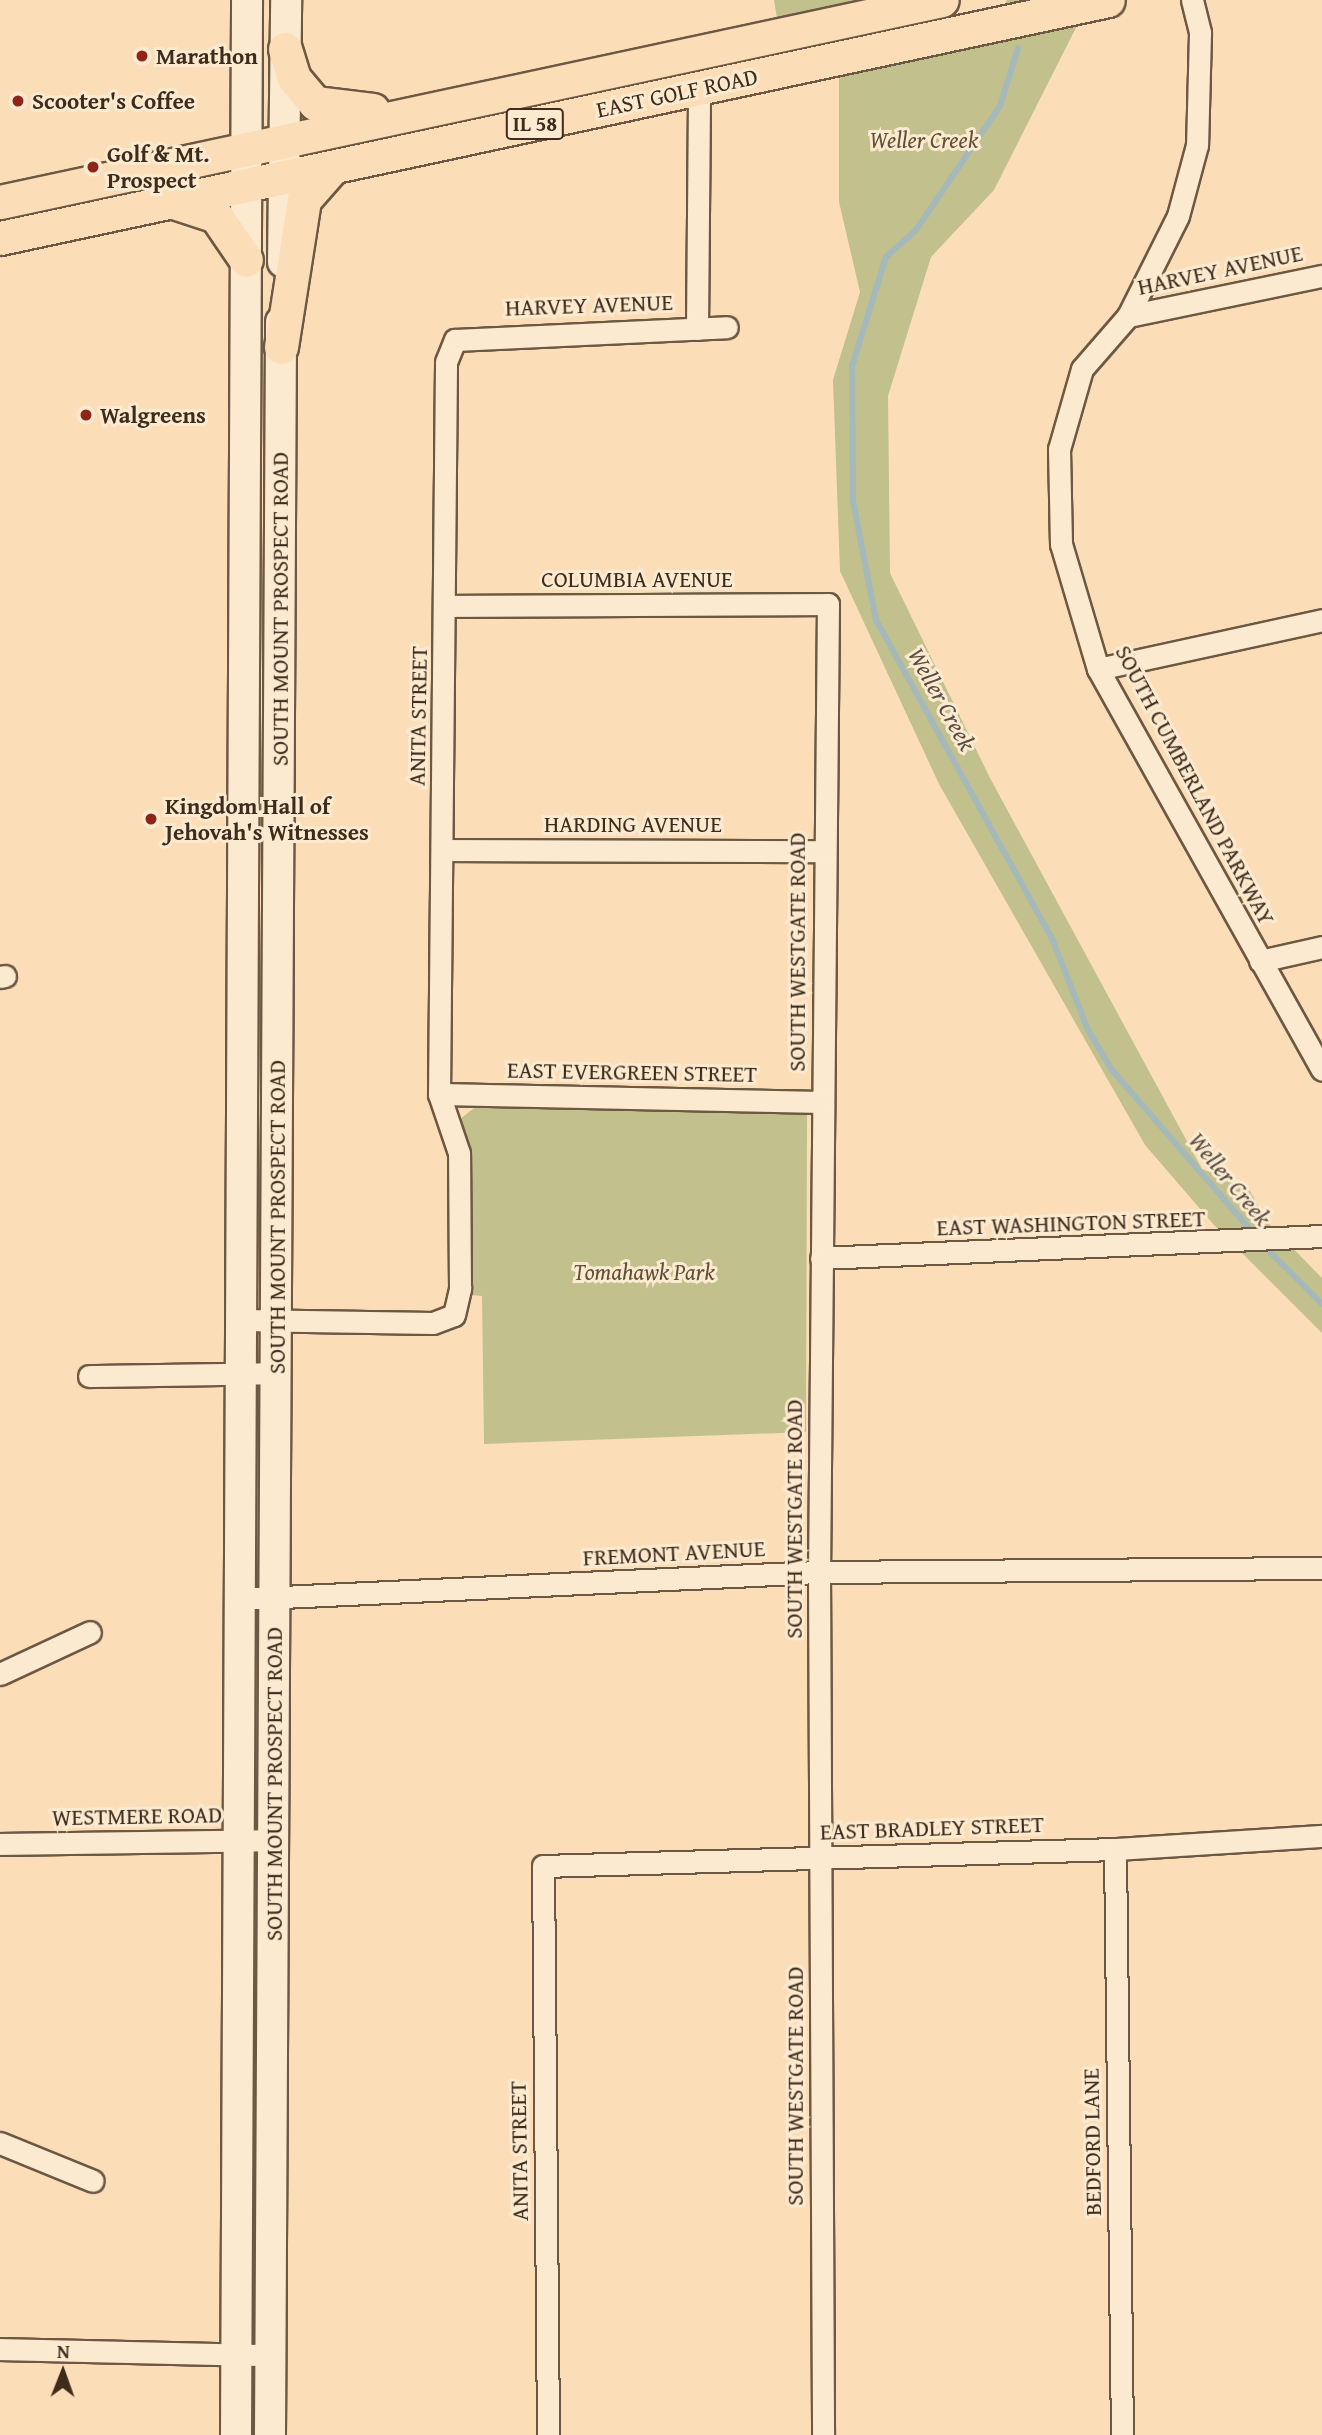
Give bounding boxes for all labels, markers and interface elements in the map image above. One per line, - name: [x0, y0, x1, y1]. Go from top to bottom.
- place label: Marathon: [156, 42, 258, 70]
- marker: Marathon: [134, 48, 150, 64]
- street label: EAST GOLF ROAD: [594, 62, 760, 124]
- place label: Scooter's Coffee: [32, 87, 195, 115]
- marker: Scooter's Coffee: [10, 93, 26, 109]
- road number: IL 58: [505, 106, 565, 142]
- park label: Weller Creek: [870, 126, 978, 154]
- place label: Golf & Mt. Prospect: [107, 140, 210, 194]
- marker: Golf & Mt. Prospect: [85, 159, 101, 175]
- street label: HARVEY AVENUE: [1135, 239, 1305, 301]
- street label: HARVEY AVENUE: [505, 288, 673, 322]
- place label: Walgreens: [100, 401, 206, 429]
- marker: Walgreens: [78, 407, 94, 423]
- street label: SOUTH MOUNT PROSPECT ROAD: [266, 452, 294, 766]
- street label: COLUMBIA AVENUE: [541, 565, 733, 593]
- street label: SOUTH CUMBERLAND PARKWAY: [1109, 641, 1281, 929]
- water label: Weller Creek: [902, 642, 982, 756]
- street label: ANITA STREET: [403, 646, 433, 786]
- place label: Kingdom Hall of Jehovah's Witnesses: [165, 792, 369, 846]
- street label: HARDING AVENUE: [544, 810, 722, 838]
- marker: Kingdom Hall of Jehovah's Witnesses: [143, 811, 159, 827]
- street label: SOUTH WESTGATE ROAD: [783, 832, 811, 1072]
- street label: EAST EVERGREEN STREET: [507, 1056, 757, 1088]
- street label: SOUTH MOUNT PROSPECT ROAD: [263, 1060, 291, 1374]
- water label: Weller Creek: [1183, 1126, 1277, 1232]
- street label: EAST WASHINGTON STREET: [936, 1205, 1206, 1241]
- park label: Tomahawk Park: [573, 1258, 715, 1286]
- street label: SOUTH WESTGATE ROAD: [780, 1399, 808, 1639]
- street label: FREMONT AVENUE: [582, 1534, 766, 1572]
- street label: SOUTH MOUNT PROSPECT ROAD: [260, 1627, 288, 1941]
- street label: WESTMERE ROAD: [52, 1801, 222, 1831]
- street label: EAST BRADLEY STREET: [819, 1810, 1045, 1846]
- street label: SOUTH WESTGATE ROAD: [781, 1966, 809, 2206]
- street label: BEDFORD LANE: [1077, 2068, 1107, 2216]
- street label: ANITA STREET: [504, 2081, 534, 2221]
- north arrow: [28, 2337, 98, 2407]
- text: N: [57, 2337, 70, 2365]

